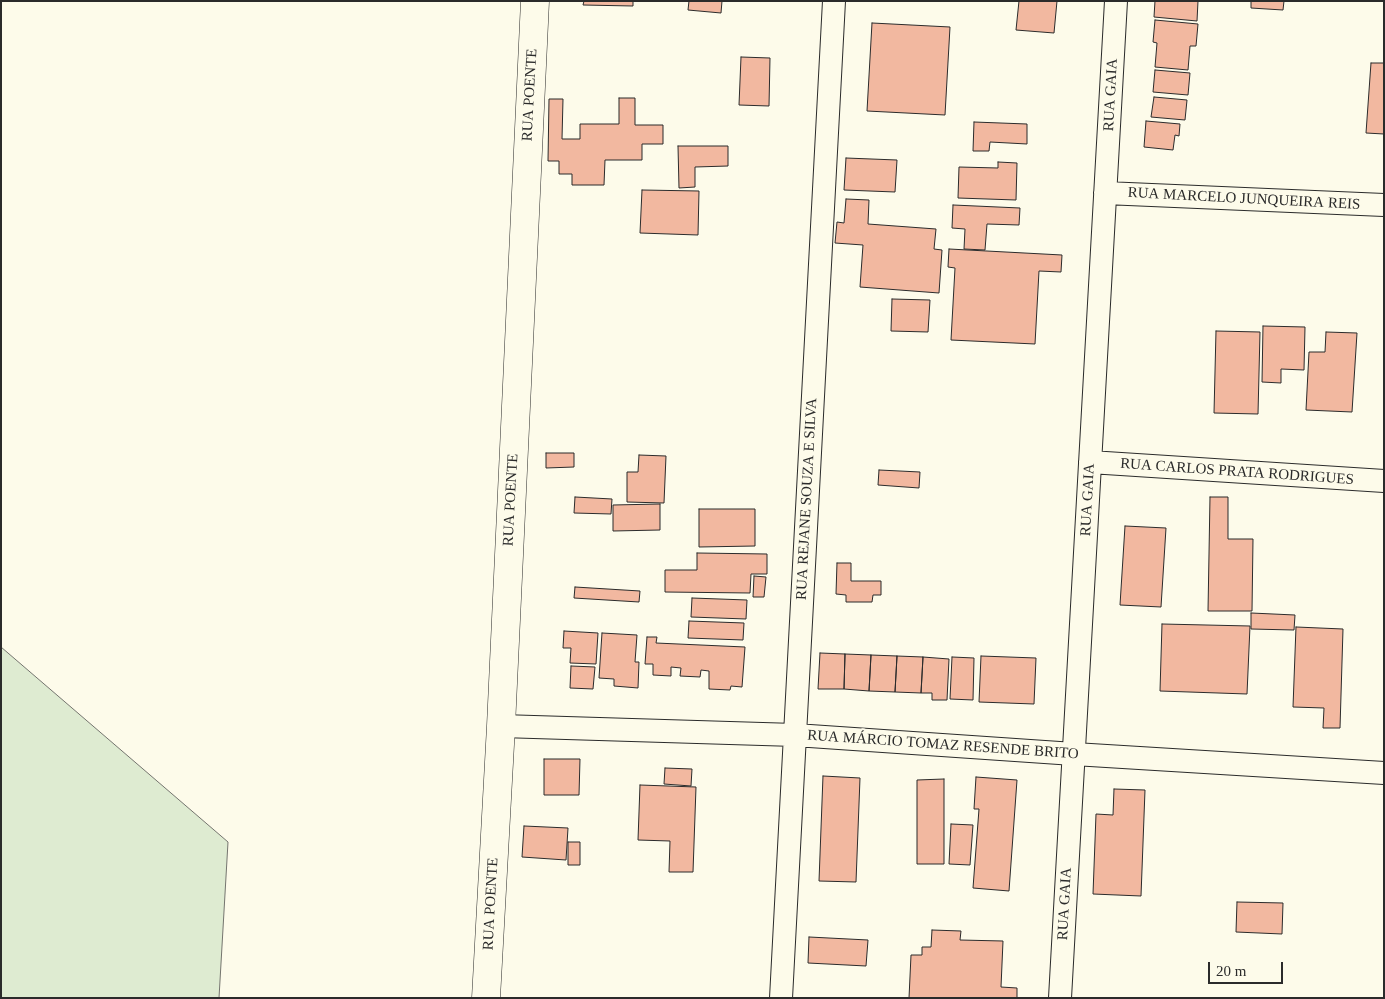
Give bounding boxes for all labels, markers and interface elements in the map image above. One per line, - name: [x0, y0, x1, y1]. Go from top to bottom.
- street label: RUA POENTE: [519, 48, 541, 142]
- street label: RUA GAIA: [1100, 58, 1122, 132]
- street label: RUA MARCELO JUNQUEIRA REIS: [1127, 184, 1361, 214]
- street label: RUA REJANE SOUZA E SILVA: [793, 397, 821, 601]
- street label: RUA POENTE: [500, 453, 522, 547]
- street label: RUA CARLOS PRATA RODRIGUES: [1120, 455, 1354, 489]
- street label: RUA GAIA: [1077, 463, 1099, 537]
- street label: RUA MÁRCIO TOMAZ RESENDE BRITO: [807, 727, 1079, 763]
- street label: RUA POENTE: [480, 857, 502, 951]
- street label: RUA GAIA: [1054, 867, 1076, 941]
- scale bar: [1210, 952, 1285, 984]
- text: 20 m: [1216, 963, 1246, 979]

